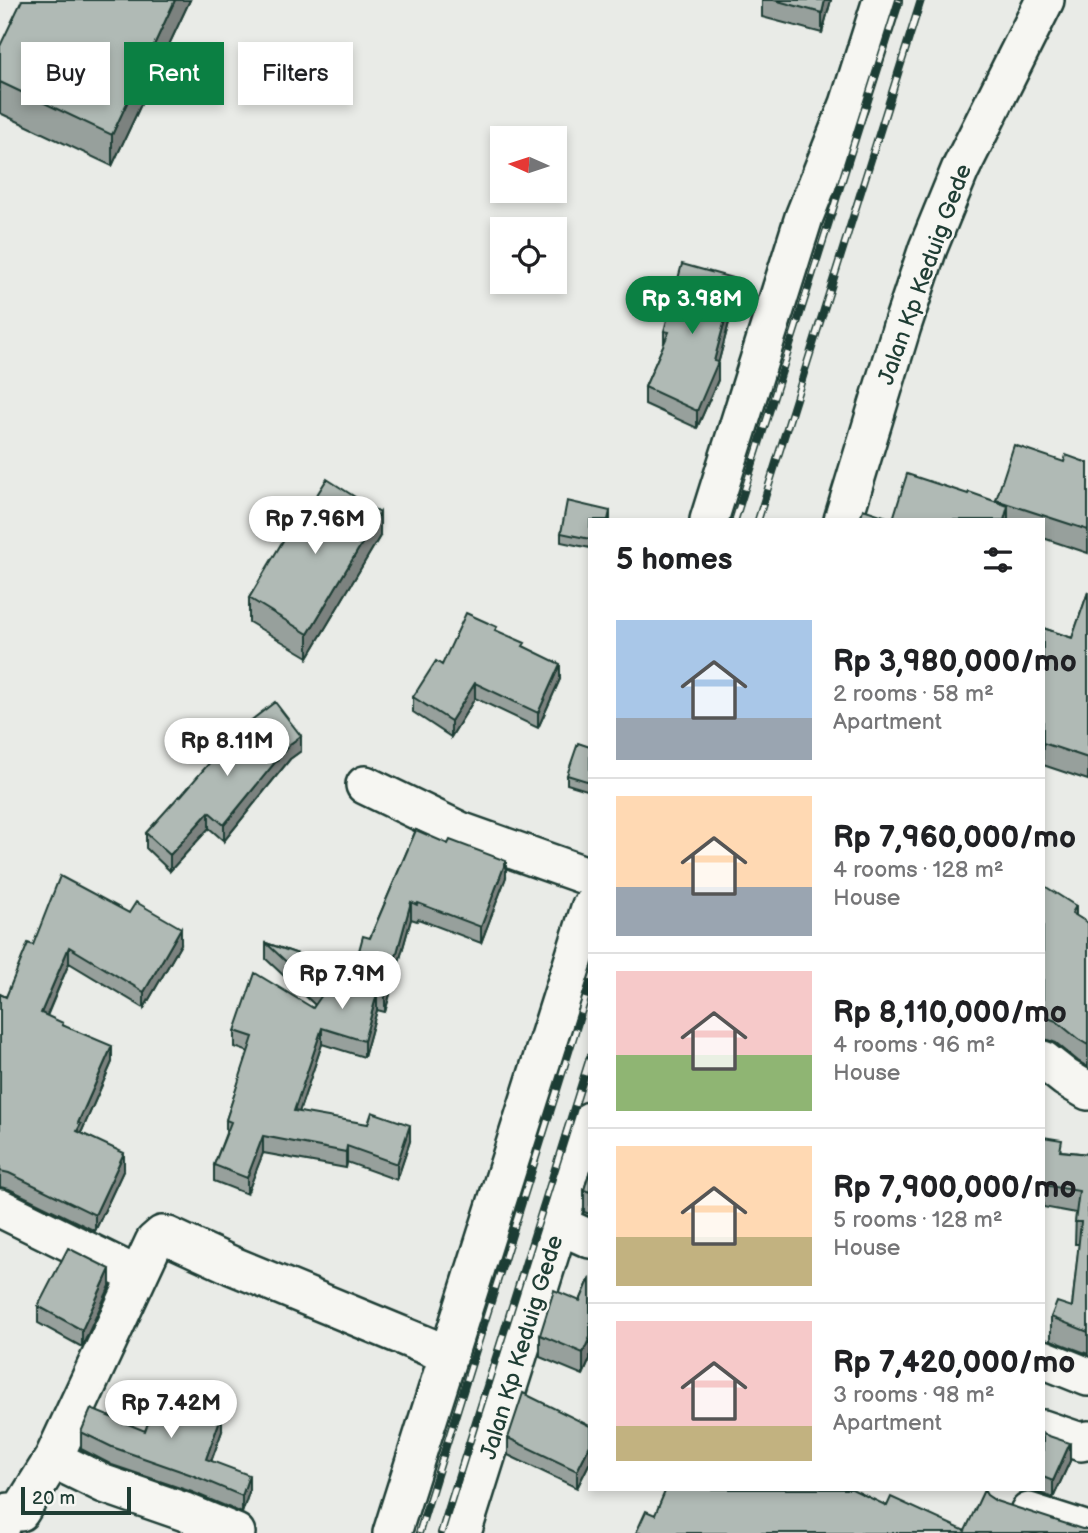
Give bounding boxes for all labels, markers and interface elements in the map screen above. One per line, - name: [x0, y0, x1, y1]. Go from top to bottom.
- chip: Buy: [21, 42, 110, 105]
- chip: Rent: [124, 42, 224, 105]
- chip: Filters: [238, 42, 353, 105]
- north arrow: [490, 126, 567, 203]
- map controls: [490, 126, 567, 294]
- street label: Jalan Kp Keduig Gede: [872, 160, 978, 389]
- button: locate: [490, 217, 567, 294]
- pin: Rp 3.98M: [620, 276, 764, 336]
- text: Rp 3.98M: [642, 285, 742, 313]
- pin: Rp 7.96M: [243, 496, 387, 556]
- text: Rp 7.96M: [265, 505, 365, 533]
- icon: filters: [979, 541, 1017, 579]
- text: 5 homes: [616, 542, 733, 578]
- text: Rp 3,980,000/mo: [833, 644, 1077, 680]
- icon: home: [672, 648, 756, 732]
- text: 2 rooms · 58 m²: [833, 680, 994, 708]
- text: Apartment: [833, 708, 942, 736]
- pin: Rp 8.11M: [155, 718, 299, 778]
- text: Rp 8.11M: [180, 727, 274, 755]
- text: Rp 7,960,000/mo: [833, 820, 1076, 856]
- icon: home: [672, 824, 756, 908]
- text: 4 rooms · 128 m²: [833, 856, 1004, 884]
- text: House: [833, 884, 900, 912]
- pin: Rp 7.9M: [277, 951, 407, 1011]
- text: Rp 7.9M: [299, 960, 385, 988]
- text: Rp 8,110,000/mo: [833, 995, 1067, 1031]
- icon: home: [672, 999, 756, 1083]
- text: 4 rooms · 96 m²: [833, 1031, 995, 1059]
- text: House: [833, 1059, 900, 1087]
- text: Rp 7,900,000/mo: [833, 1170, 1077, 1206]
- icon: home: [672, 1174, 756, 1258]
- text: 5 rooms · 128 m²: [833, 1206, 1003, 1234]
- street label: Jalan Kp Keduig Gede: [475, 1232, 569, 1463]
- text: House: [833, 1234, 900, 1262]
- text: Rp 7,420,000/mo: [833, 1345, 1075, 1381]
- icon: home: [672, 1349, 756, 1433]
- pin: Rp 7.42M: [99, 1380, 243, 1440]
- text: 3 rooms · 98 m²: [833, 1381, 995, 1409]
- text: Rp 7.42M: [121, 1389, 221, 1417]
- text: Apartment: [833, 1409, 942, 1437]
- scale bar: [21, 1484, 131, 1516]
- text: 20 m: [32, 1487, 75, 1510]

